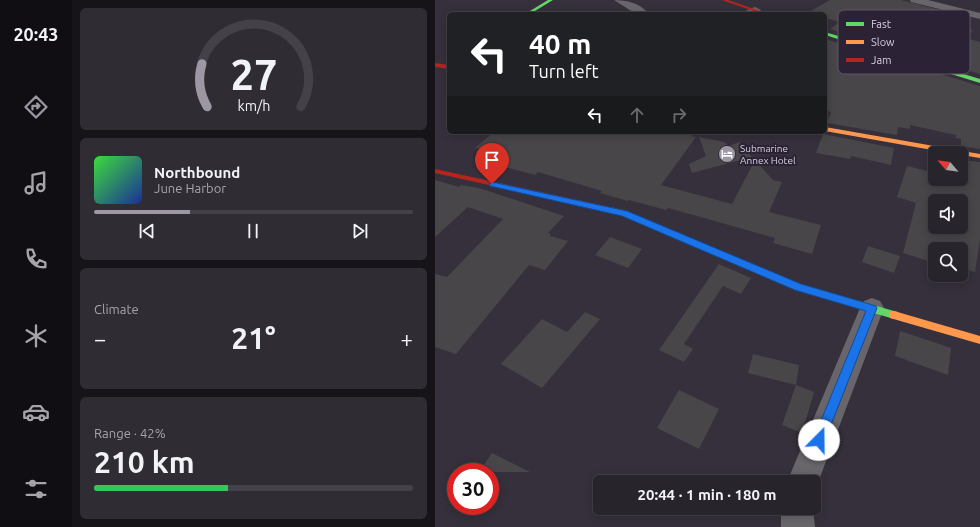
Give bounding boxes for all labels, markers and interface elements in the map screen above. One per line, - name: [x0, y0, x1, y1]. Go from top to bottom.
- legend: [838, 10, 970, 74]
- text: Fast: [871, 18, 892, 30]
- text: 20:43: [13, 24, 59, 44]
- icon: left: [463, 28, 515, 80]
- text: 40 m: [529, 28, 591, 59]
- text: Slow: [871, 36, 895, 48]
- text: 27: [230, 51, 277, 98]
- text: Jam: [871, 54, 892, 66]
- text: Turn left: [529, 61, 599, 81]
- icon: directions: [22, 93, 50, 121]
- text: km/h: [237, 97, 270, 113]
- icon: left: [584, 104, 606, 126]
- icon: ahead: [626, 104, 648, 126]
- icon: right: [668, 104, 690, 126]
- pin: [475, 143, 509, 184]
- place label: Submarine Annex Hotel: [740, 143, 796, 166]
- hotel icon: Submarine Annex Hotel: [717, 144, 737, 164]
- north arrow: [928, 146, 968, 186]
- map controls: [928, 146, 968, 282]
- icon: arrive: [481, 149, 503, 171]
- text: Northbound: [154, 164, 240, 181]
- icon: music: [22, 169, 50, 197]
- text: June Harbor: [154, 181, 226, 195]
- button: sound: [928, 194, 968, 234]
- icon: previous: [136, 220, 158, 242]
- icon: pause: [242, 220, 264, 242]
- icon: next: [349, 220, 371, 242]
- button: search: [928, 242, 968, 282]
- icon: phone: [22, 245, 50, 273]
- text: Climate: [94, 302, 139, 316]
- text: 21°: [231, 321, 276, 355]
- icon: climate: [22, 322, 50, 350]
- text: −: [94, 326, 106, 351]
- text: +: [401, 326, 413, 351]
- icon: car: [22, 398, 50, 426]
- position arrow: [798, 419, 840, 461]
- text: Range · 42%: [94, 426, 166, 440]
- text: 210 km: [94, 445, 195, 479]
- speed limit sign: 30: [447, 463, 499, 515]
- icon: filters: [22, 475, 50, 503]
- text: 20:44 · 1 min · 180 m: [638, 486, 776, 503]

